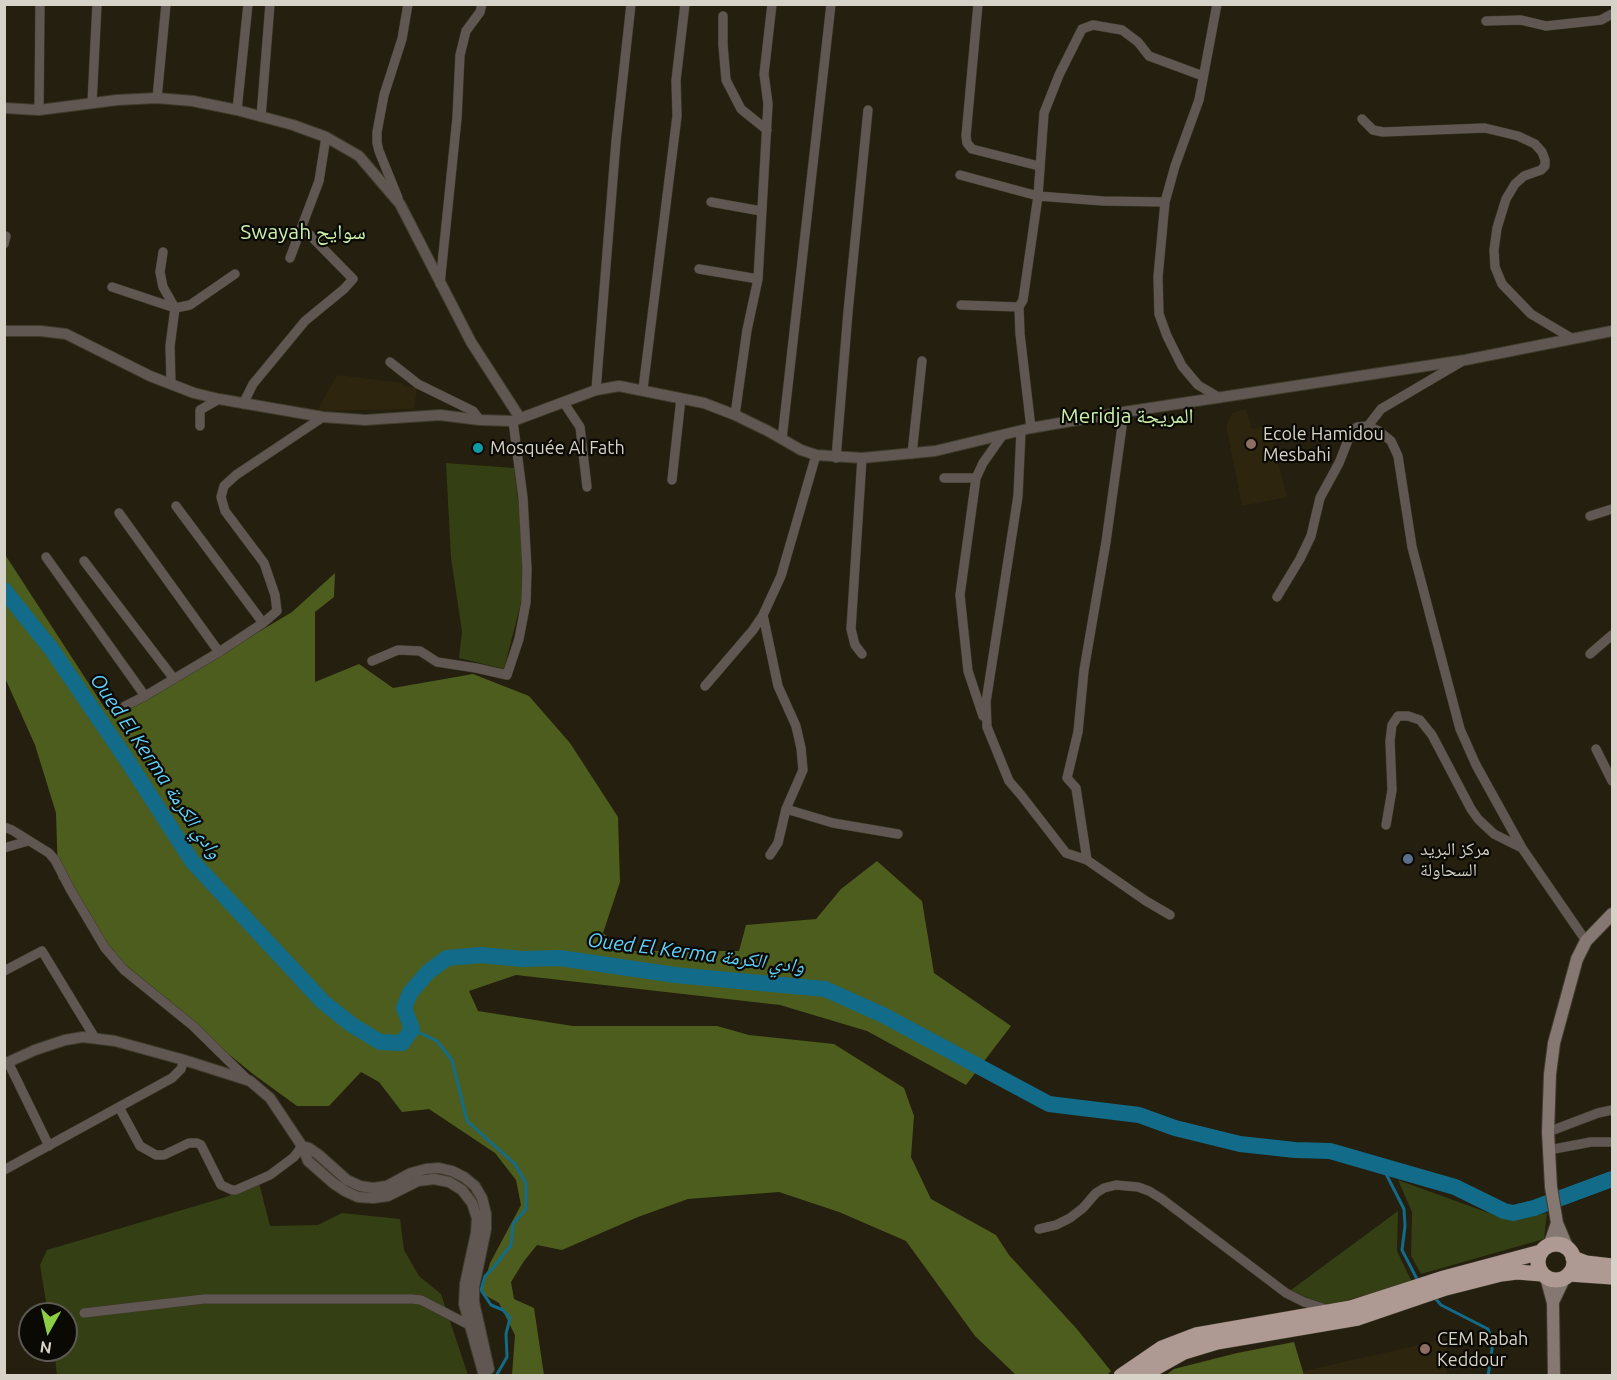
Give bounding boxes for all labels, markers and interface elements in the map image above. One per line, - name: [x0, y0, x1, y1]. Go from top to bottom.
- district label: Swayah سوايح: [240, 219, 366, 245]
- district label: Meridja المريجة: [1060, 403, 1194, 429]
- place label: Ecole Hamidou Mesbahi: [1263, 423, 1384, 466]
- place label: Mosquée Al Fath: [490, 437, 625, 459]
- marker: Ecole Hamidou Mesbahi: [1244, 437, 1258, 451]
- marker: Mosquée Al Fath: [471, 441, 485, 455]
- water label: Oued El Kerma وادي الكرمة: [85, 669, 227, 863]
- place label: مركز البريد السحاولة: [1420, 838, 1490, 880]
- marker: مركز البريد السحاولة: [1401, 852, 1415, 866]
- water label: Oued El Kerma وادي الكرمة: [586, 928, 806, 978]
- north arrow: [18, 1302, 78, 1362]
- place label: CEM Rabah Keddour: [1437, 1328, 1528, 1370]
- text: N: [39, 1338, 53, 1358]
- marker: CEM Rabah Keddour: [1418, 1342, 1432, 1356]

